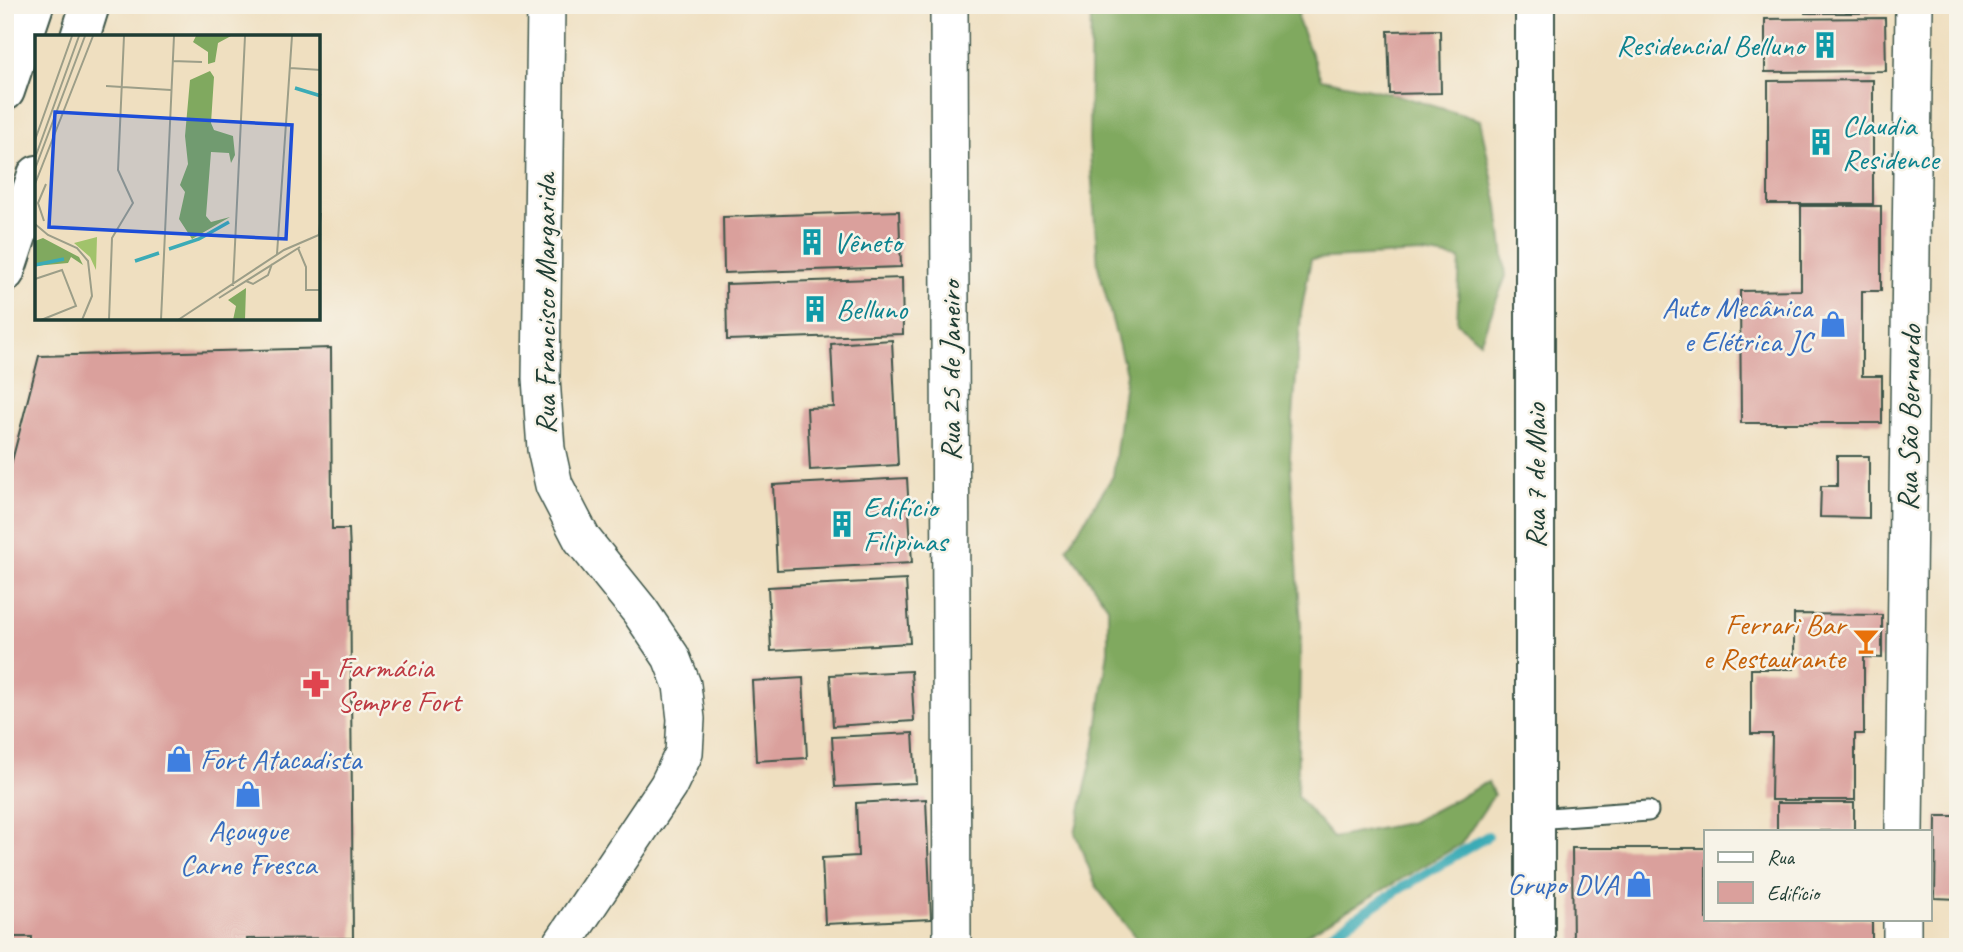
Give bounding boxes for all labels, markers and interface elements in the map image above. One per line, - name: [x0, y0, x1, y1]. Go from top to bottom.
- place label: Residencial Belluno: [1616, 26, 1807, 64]
- building icon: Residencial Belluno: [1810, 30, 1840, 60]
- inset map: [35, 35, 320, 320]
- place label: Claudia Residence: [1842, 106, 1941, 178]
- building icon: Claudia Residence: [1806, 127, 1836, 157]
- street label: Rua Francisco Margarida: [526, 171, 564, 434]
- place label: Vêneto: [833, 223, 905, 261]
- building icon: Vêneto: [797, 227, 827, 257]
- street label: Rua 25 de Janeiro: [931, 278, 969, 461]
- place label: Auto Mecânica e Elétrica JC: [1662, 288, 1816, 360]
- place label: Belluno: [836, 290, 908, 328]
- building icon: Belluno: [800, 294, 830, 324]
- shop icon: Auto Mecânica e Elétrica JC: [1818, 309, 1848, 339]
- street label: Rua São Bernardo: [1888, 323, 1930, 511]
- street label: Rua 7 de Maio: [1516, 402, 1554, 549]
- place label: Edifício Filipinas: [863, 488, 950, 560]
- building icon: Edifício Filipinas: [827, 509, 857, 539]
- place label: Ferrari Bar e Restaurante: [1703, 605, 1848, 677]
- bar icon: Ferrari Bar e Restaurante: [1851, 626, 1881, 656]
- place label: Farmácia Sempre Fort: [337, 648, 464, 720]
- pharmacy icon: Farmácia Sempre Fort: [301, 669, 331, 699]
- place label: Fort Atacadista: [200, 740, 363, 778]
- shop icon: Fort Atacadista: [164, 744, 194, 774]
- shop icon: Açougue Carne Fresca: [233, 779, 263, 809]
- place label: Açougue Carne Fresca: [180, 811, 318, 883]
- legend: [1704, 830, 1932, 920]
- text: Rua: [1767, 844, 1795, 870]
- place label: Grupo DVA: [1507, 865, 1620, 903]
- shop icon: Grupo DVA: [1624, 869, 1654, 899]
- text: Edifício: [1767, 880, 1822, 906]

